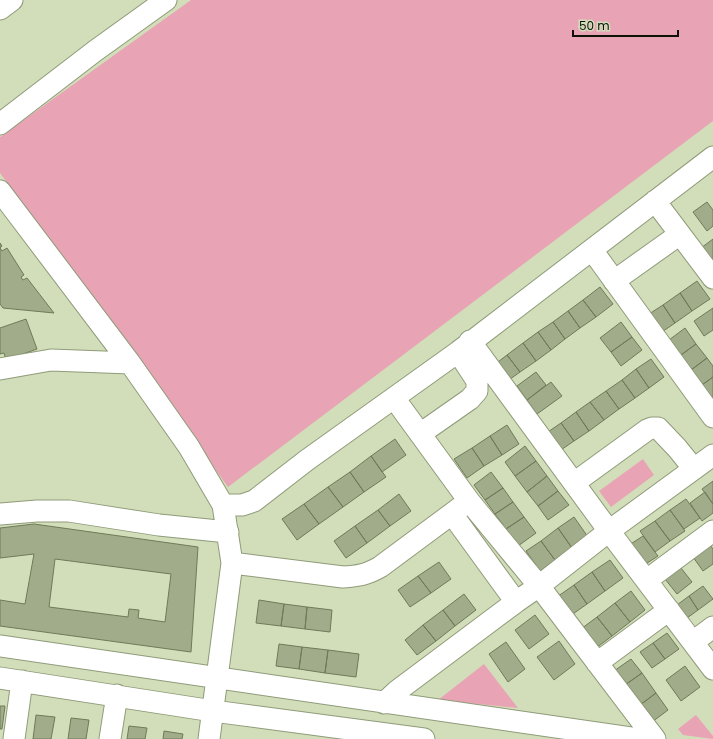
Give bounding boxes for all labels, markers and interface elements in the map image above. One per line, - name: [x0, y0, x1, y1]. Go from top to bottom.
- scale bar: [573, 12, 678, 38]
- text: 50 m: [579, 17, 610, 34]

